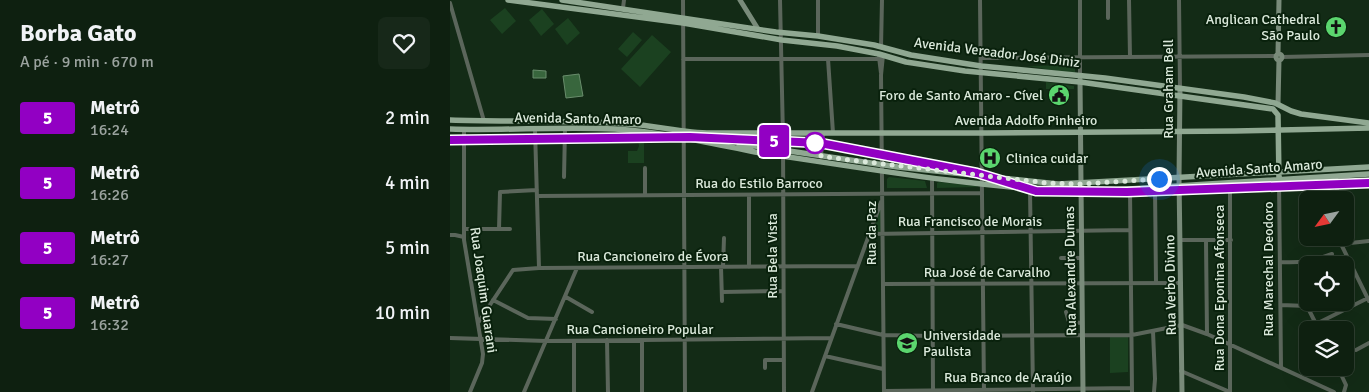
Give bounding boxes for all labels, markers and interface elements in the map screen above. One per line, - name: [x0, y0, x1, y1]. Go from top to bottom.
- place label: Anglican Cathedral São Paulo: [1206, 11, 1320, 44]
- church icon: Anglican Cathedral São Paulo: [1324, 15, 1348, 39]
- button: heart: [378, 17, 430, 69]
- text: Borba Gato: [20, 18, 136, 48]
- street label: Avenida Vereador José Diniz: [913, 34, 1081, 71]
- street label: Rua Graham Bell: [1160, 39, 1177, 139]
- text: A pé · 9 min · 670 m: [20, 52, 154, 72]
- public building icon: Foro de Santo Amaro - Cível: [1047, 83, 1071, 107]
- place label: Foro de Santo Amaro - Cível: [879, 87, 1043, 104]
- text: Metrô: [90, 96, 140, 120]
- text: 2 min: [385, 106, 430, 130]
- text: 5: [43, 107, 52, 129]
- street label: Avenida Santo Amaro: [514, 109, 642, 128]
- street label: Avenida Adolfo Pinheiro: [955, 112, 1097, 129]
- text: 16:24: [90, 120, 129, 140]
- line badge: 5: [758, 125, 790, 157]
- text: 5: [769, 130, 779, 152]
- unlabelled marker: [804, 132, 826, 154]
- hospital icon: Clinica cuidar: [978, 146, 1002, 170]
- place label: Clinica cuidar: [1006, 150, 1089, 167]
- street label: Avenida Santo Amaro: [1195, 156, 1323, 181]
- text: Metrô: [90, 161, 140, 185]
- your location: [1147, 167, 1172, 192]
- text: 4 min: [385, 171, 430, 195]
- text: 5: [43, 172, 52, 194]
- street label: Rua do Estilo Barroco: [695, 175, 823, 192]
- text: 16:26: [90, 185, 129, 205]
- north arrow: [1299, 191, 1354, 246]
- map controls: [1299, 191, 1354, 376]
- street label: Rua da Paz: [863, 201, 880, 265]
- street label: Rua Marechal Deodoro: [1260, 202, 1277, 336]
- street label: Rua Dona Eponina Afonseca: [1211, 205, 1228, 371]
- street label: Rua Alexandre Dumas: [1061, 206, 1080, 336]
- street label: Rua Bela Vista: [764, 213, 781, 299]
- street label: Rua Francisco de Morais: [898, 213, 1042, 230]
- text: Metrô: [90, 226, 140, 250]
- street label: Rua Joaquim Guarani: [466, 226, 501, 354]
- street label: Rua Verbo Divino: [1161, 234, 1180, 336]
- text: 5 min: [385, 236, 430, 260]
- text: 5: [43, 237, 52, 259]
- street label: Rua Cancioneiro de Évora: [577, 248, 729, 265]
- text: 16:27: [90, 250, 129, 270]
- button: locate: [1299, 256, 1354, 311]
- street label: Rua José de Carvalho: [924, 264, 1050, 281]
- text: Metrô: [90, 291, 140, 315]
- text: 10 min: [375, 301, 430, 325]
- text: 5: [43, 302, 52, 324]
- text: 16:32: [90, 315, 129, 335]
- street label: Rua Cancioneiro Popular: [567, 321, 714, 338]
- button: layers: [1299, 321, 1354, 376]
- place label: Universidade Paulista: [923, 327, 1001, 360]
- school or university icon: Universidade Paulista: [895, 331, 919, 355]
- street label: Rua Branco de Araújo: [944, 369, 1072, 386]

